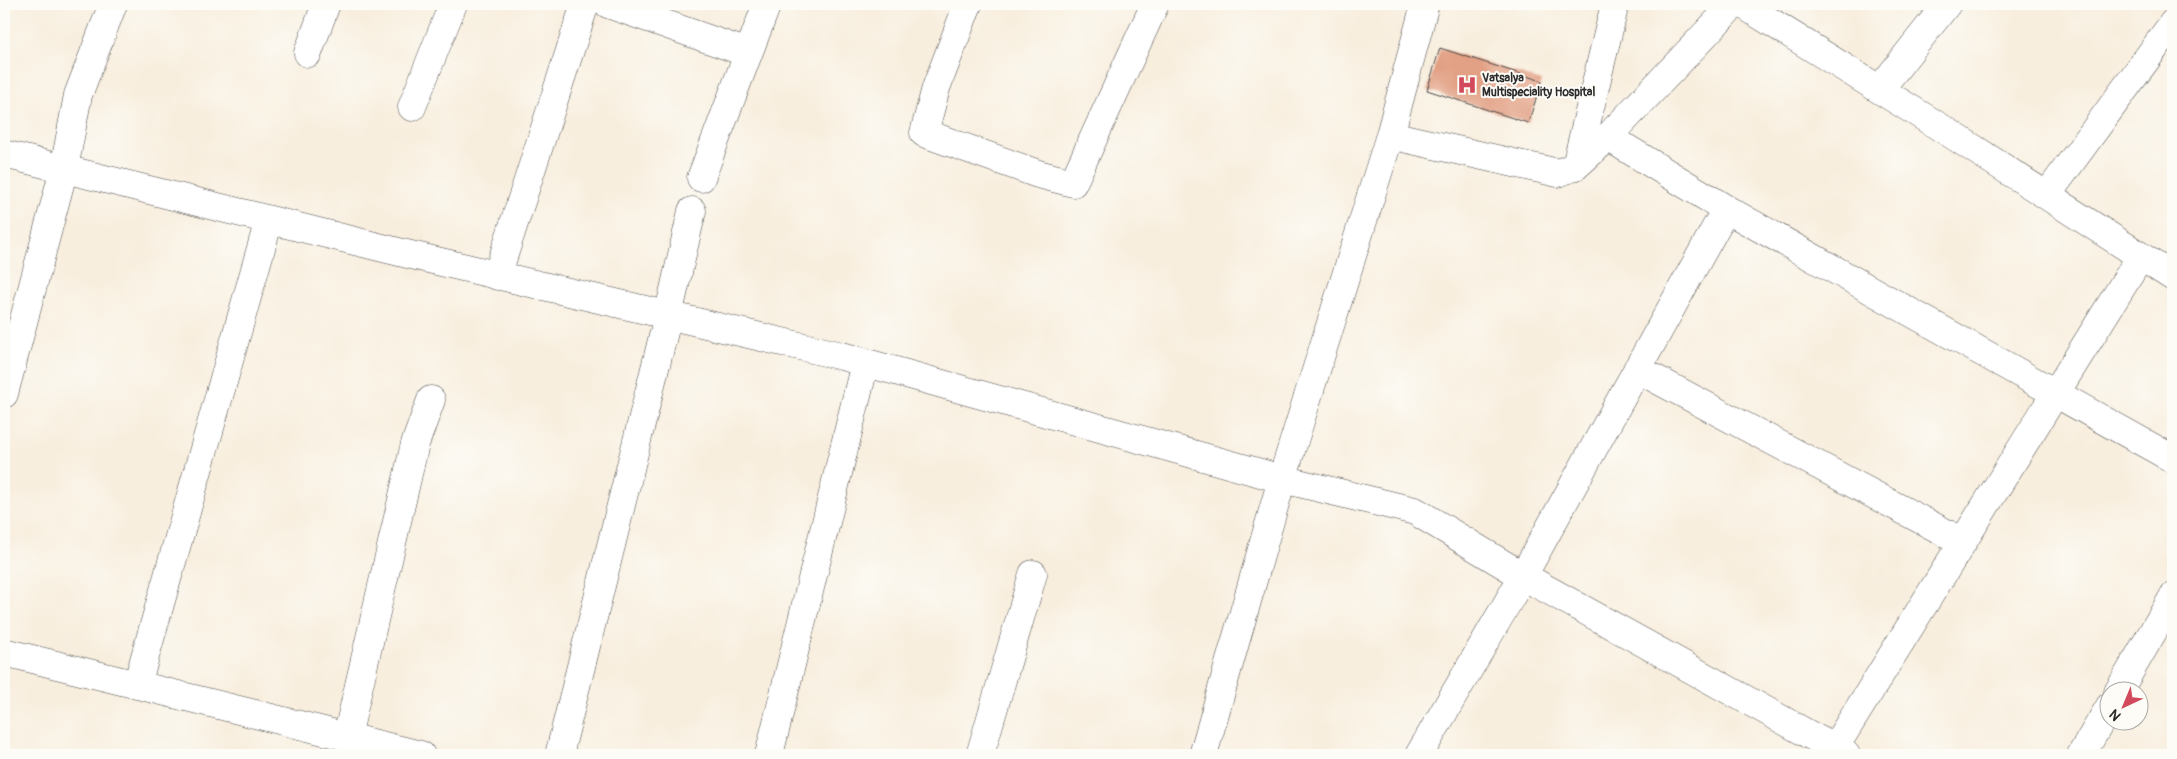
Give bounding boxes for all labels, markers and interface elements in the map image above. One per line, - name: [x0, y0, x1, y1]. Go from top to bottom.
- place label: Vatsalya Multispeciality Hospital: [1482, 71, 1595, 100]
- hospital icon: Vatsalya Multispeciality Hospital: [1456, 74, 1478, 96]
- north arrow: [2100, 682, 2150, 732]
- text: N: [2106, 706, 2125, 724]

